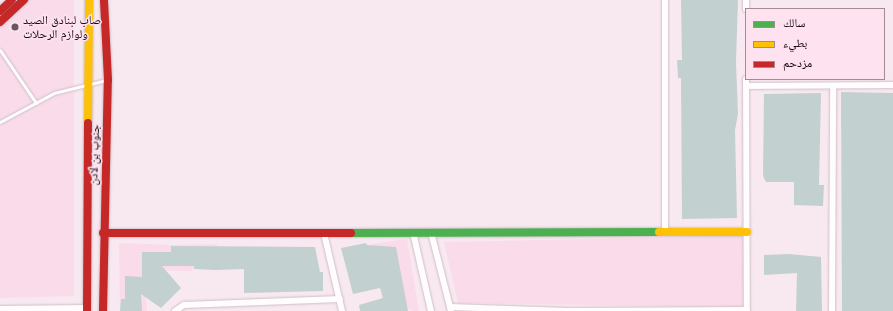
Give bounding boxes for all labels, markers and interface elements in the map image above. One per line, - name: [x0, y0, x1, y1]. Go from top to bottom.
- legend: [745, 8, 885, 80]
- place label: صاب لبنادق الصيد ولوازم الرحلات: [23, 13, 101, 41]
- text: سالك: [783, 15, 805, 30]
- marker: صاب لبنادق الصيد ولوازم الرحلات: [10, 22, 20, 32]
- text: بطيء: [783, 35, 807, 50]
- text: مزدحم: [783, 55, 812, 70]
- street label: جنوب بن لادن: [86, 124, 102, 186]

